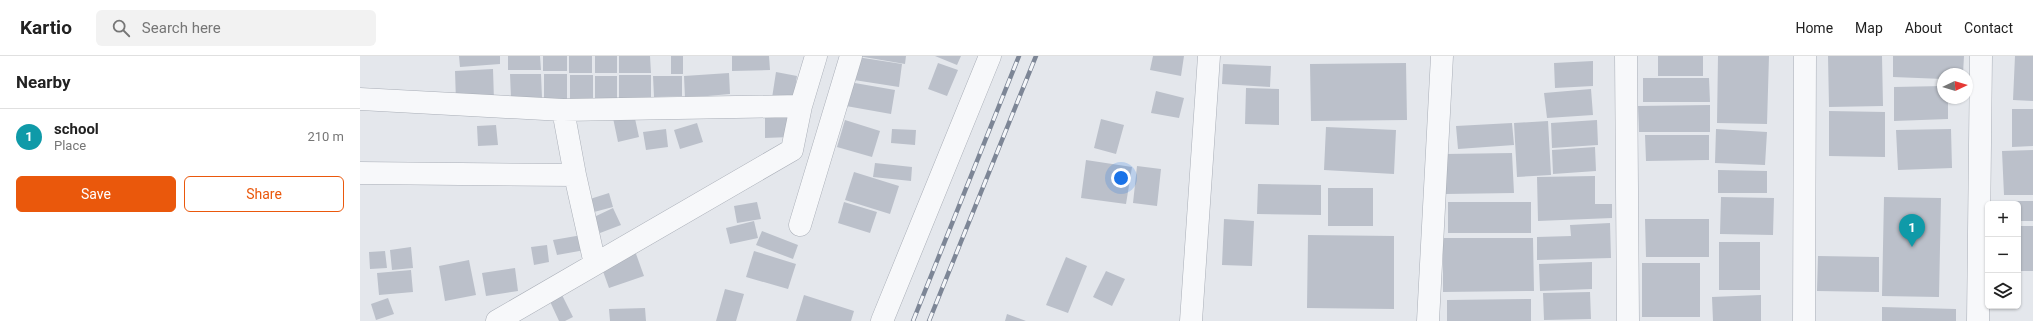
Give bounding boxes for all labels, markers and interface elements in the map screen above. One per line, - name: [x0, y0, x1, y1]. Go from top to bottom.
- search box: [96, 10, 376, 46]
- text: Kartio: [20, 16, 72, 39]
- icon: search: [110, 17, 132, 39]
- text: Search here: [142, 19, 221, 37]
- text: Home: [1795, 20, 1833, 36]
- text: Map: [1855, 20, 1883, 36]
- text: About: [1905, 20, 1942, 36]
- text: Contact: [1964, 20, 2013, 36]
- north arrow: [1937, 68, 1973, 104]
- text: Nearby: [16, 72, 71, 92]
- text: school: [54, 120, 99, 138]
- text: 1: [25, 129, 33, 144]
- text: 210 m: [307, 129, 344, 144]
- text: Place: [54, 138, 86, 153]
- your location: [1111, 168, 1131, 188]
- button: Save: [16, 176, 176, 212]
- button: Share: [184, 176, 344, 212]
- map controls: [1985, 201, 2021, 309]
- button: +: [1985, 201, 2021, 237]
- pin: 1: [1899, 214, 1925, 247]
- button: −: [1985, 237, 2021, 273]
- button: layers: [1985, 273, 2021, 309]

